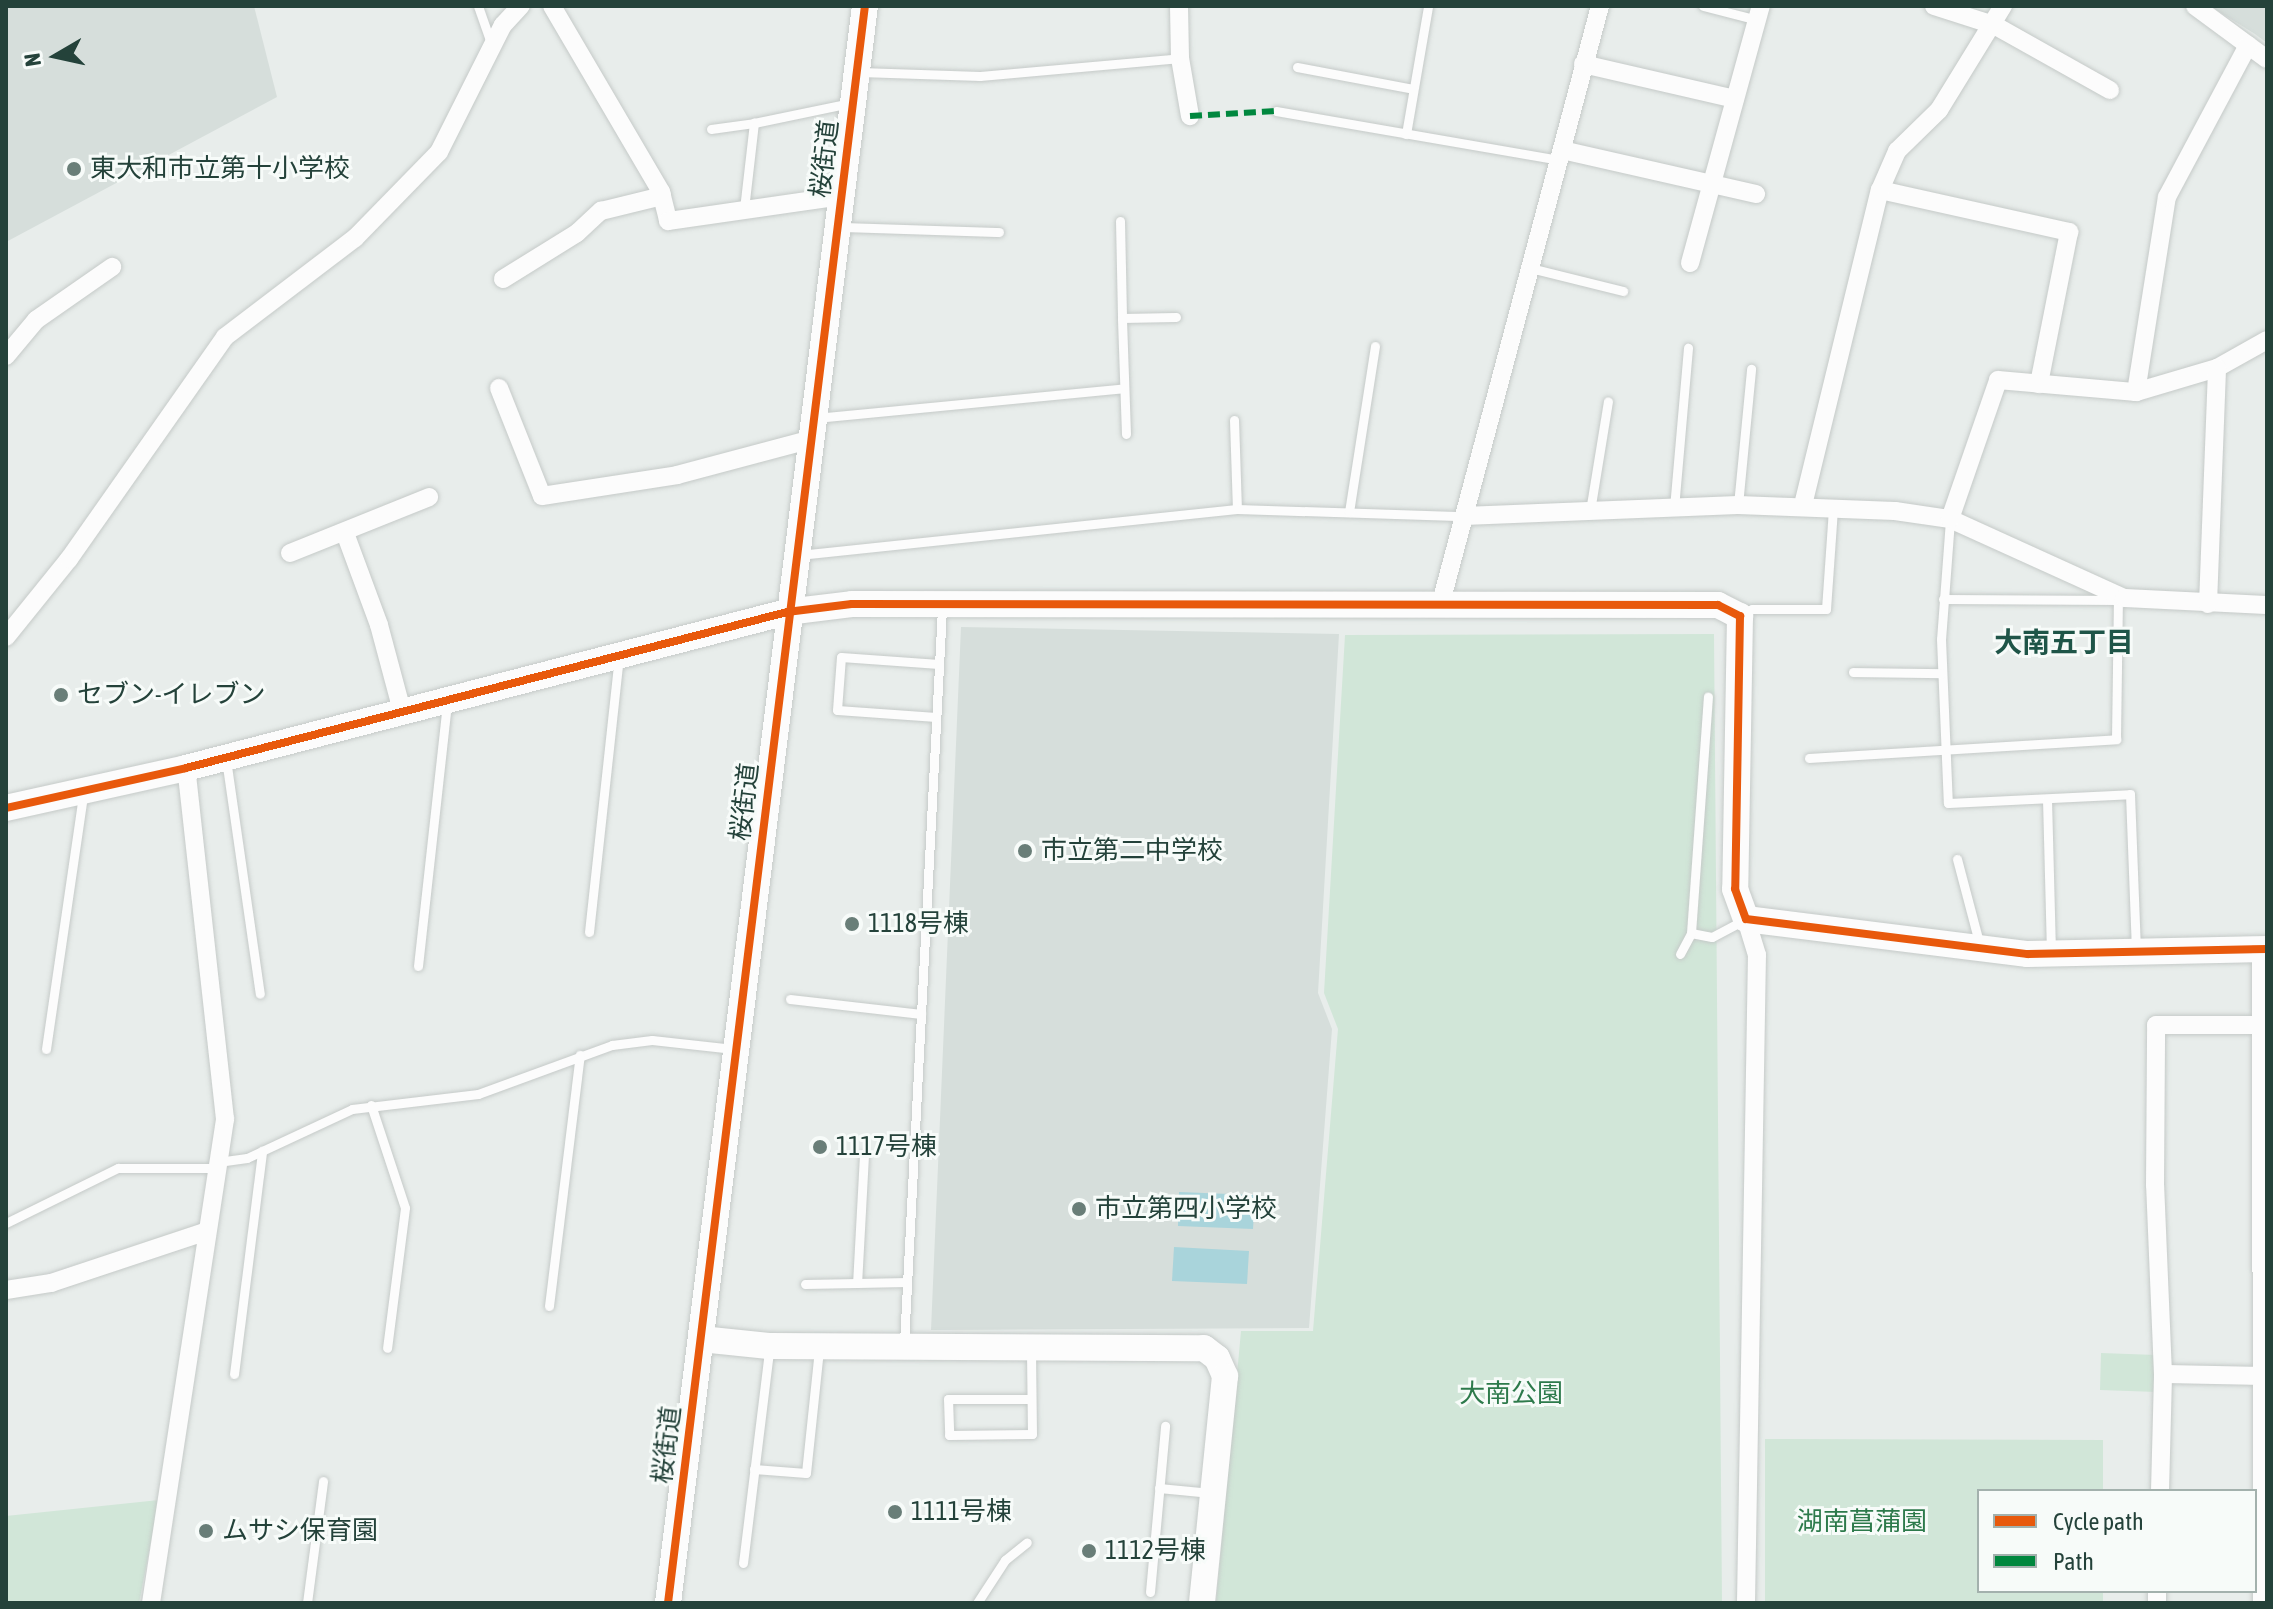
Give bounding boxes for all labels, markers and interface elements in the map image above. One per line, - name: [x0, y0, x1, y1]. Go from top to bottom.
- north arrow: [16, 16, 96, 96]
- text: N: [18, 51, 46, 68]
- street label: 桜街道: [805, 118, 845, 200]
- place label: 東大和市立第十小学校: [90, 153, 350, 185]
- marker: 東大和市立第十小学校: [65, 160, 83, 178]
- district label: 大南五丁目: [1994, 625, 2134, 659]
- place label: セブン-イレブン: [77, 679, 265, 711]
- marker: セブン-イレブン: [52, 686, 70, 704]
- street label: 桜街道: [725, 761, 765, 843]
- place label: 市立第二中学校: [1041, 835, 1223, 867]
- marker: 市立第二中学校: [1016, 842, 1034, 860]
- place label: 1118号棟: [868, 908, 969, 940]
- marker: 1118号棟: [843, 915, 861, 933]
- place label: 1117号棟: [836, 1131, 937, 1163]
- marker: 1117号棟: [811, 1138, 829, 1156]
- place label: 市立第四小学校: [1095, 1193, 1277, 1225]
- marker: 市立第四小学校: [1070, 1200, 1088, 1218]
- park label: 大南公園: [1459, 1378, 1563, 1410]
- street label: 桜街道: [647, 1404, 687, 1486]
- legend: [1977, 1489, 2257, 1593]
- place label: 1111号棟: [911, 1496, 1012, 1528]
- marker: 1111号棟: [886, 1503, 904, 1521]
- park label: 湖南菖蒲園: [1797, 1506, 1927, 1538]
- text: Cycle path: [2053, 1508, 2144, 1535]
- place label: ムサシ保育園: [222, 1515, 378, 1547]
- marker: ムサシ保育園: [197, 1522, 215, 1540]
- place label: 1112号棟: [1105, 1535, 1206, 1567]
- marker: 1112号棟: [1080, 1542, 1098, 1560]
- text: Path: [2053, 1548, 2094, 1575]

